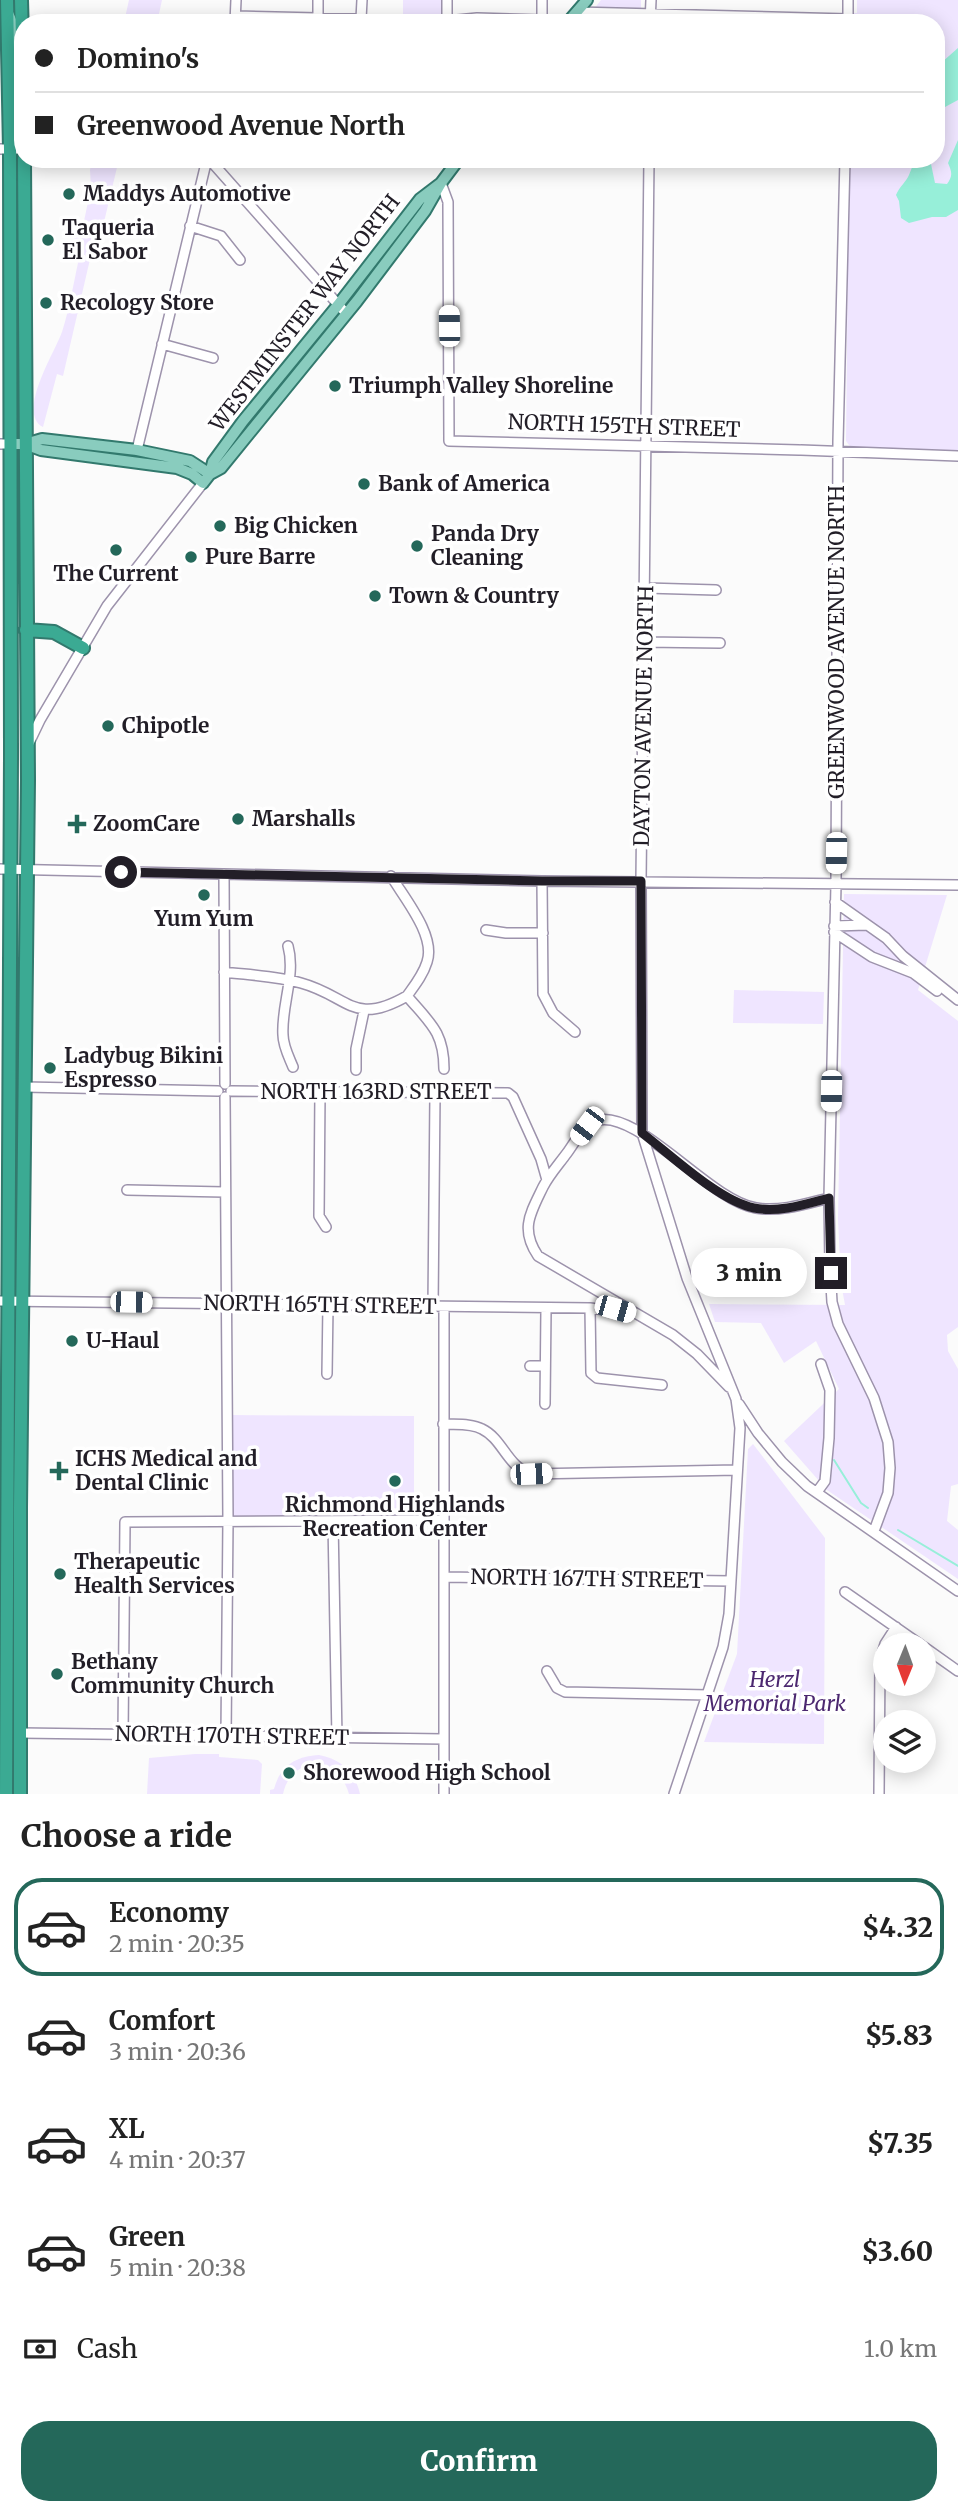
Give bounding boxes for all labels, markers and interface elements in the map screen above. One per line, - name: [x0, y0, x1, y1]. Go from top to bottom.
- text: Domino's: [77, 42, 199, 75]
- text: Greenwood Avenue North: [77, 109, 405, 142]
- place label: Maddys Automotive: [83, 180, 291, 207]
- marker: Maddys Automotive: [61, 186, 77, 202]
- street label: WESTMINSTER WAY NORTH: [203, 189, 406, 438]
- place label: Taqueria El Sabor: [62, 214, 155, 265]
- marker: Taqueria El Sabor: [40, 232, 56, 248]
- place label: Recology Store: [60, 289, 214, 316]
- marker: Recology Store: [38, 295, 54, 311]
- car: [439, 305, 460, 347]
- place label: Triumph Valley Shoreline: [349, 372, 613, 399]
- marker: Triumph Valley Shoreline: [327, 378, 343, 394]
- street label: NORTH 155TH STREET: [507, 408, 741, 443]
- place label: Bank of America: [378, 470, 550, 497]
- marker: Bank of America: [356, 476, 372, 492]
- street label: GREENWOOD AVENUE NORTH: [823, 485, 850, 799]
- place label: Big Chicken: [234, 512, 358, 539]
- marker: Big Chicken: [212, 518, 228, 534]
- place label: Panda Dry Cleaning: [431, 520, 540, 571]
- marker: Panda Dry Cleaning: [409, 538, 425, 554]
- marker: The Current: [108, 542, 124, 558]
- place label: Pure Barre: [205, 543, 315, 570]
- marker: Pure Barre: [183, 549, 199, 565]
- place label: The Current: [53, 560, 179, 587]
- place label: Town & Country: [389, 582, 560, 609]
- street label: DAYTON AVENUE NORTH: [628, 585, 659, 847]
- marker: Town & Country: [367, 588, 383, 604]
- place label: Chipotle: [122, 712, 209, 739]
- marker: Chipotle: [100, 718, 116, 734]
- place label: Marshalls: [252, 805, 356, 832]
- place label: ZoomCare: [93, 810, 200, 837]
- marker: Marshalls: [230, 811, 246, 827]
- marker: ZoomCare: [67, 814, 87, 834]
- car: [826, 832, 847, 874]
- route start: [105, 856, 137, 888]
- marker: Yum Yum: [196, 887, 212, 903]
- place label: Yum Yum: [153, 905, 254, 932]
- place label: Ladybug Bikini Espresso: [64, 1042, 223, 1093]
- marker: Ladybug Bikini Espresso: [42, 1060, 58, 1076]
- car: [821, 1070, 842, 1112]
- street label: NORTH 163RD STREET: [260, 1078, 492, 1105]
- car: [566, 1103, 609, 1149]
- callout: 3 min: [691, 1248, 806, 1298]
- route end: [815, 1257, 847, 1289]
- text: 3 min: [716, 1258, 782, 1287]
- street label: NORTH 165TH STREET: [203, 1289, 437, 1320]
- car: [110, 1291, 153, 1313]
- car: [592, 1293, 639, 1325]
- place label: U-Haul: [86, 1327, 160, 1354]
- marker: U-Haul: [64, 1333, 80, 1349]
- place label: ICHS Medical and Dental Clinic: [75, 1445, 258, 1496]
- marker: ICHS Medical and Dental Clinic: [49, 1461, 69, 1481]
- car: [510, 1463, 553, 1485]
- marker: Richmond Highlands Recreation Center: [387, 1473, 403, 1489]
- place label: Richmond Highlands Recreation Center: [285, 1491, 505, 1542]
- place label: Therapeutic Health Services: [74, 1548, 235, 1599]
- street label: NORTH 167TH STREET: [470, 1563, 704, 1594]
- marker: Therapeutic Health Services: [52, 1566, 68, 1582]
- north arrow: [873, 1633, 936, 1696]
- map controls: [873, 1633, 936, 1773]
- place label: Bethany Community Church: [71, 1648, 274, 1699]
- marker: Bethany Community Church: [49, 1666, 65, 1682]
- park label: Herzl Memorial Park: [703, 1666, 847, 1717]
- button: layers: [873, 1710, 936, 1773]
- street label: NORTH 170TH STREET: [115, 1720, 350, 1751]
- place label: Shorewood High School: [303, 1759, 551, 1786]
- marker: Shorewood High School: [281, 1765, 297, 1781]
- text: Choose a ride: [21, 1816, 232, 1856]
- icon: car: [25, 1896, 88, 1959]
- text: Economy: [109, 1896, 229, 1929]
- text: $4.32: [862, 1911, 933, 1944]
- text: 2 min · 20:35: [109, 1929, 245, 1958]
- icon: car: [25, 2004, 88, 2067]
- text: Comfort: [109, 2004, 215, 2037]
- text: $5.83: [865, 2019, 933, 2052]
- text: 3 min · 20:36: [109, 2037, 246, 2066]
- icon: car: [25, 2112, 88, 2175]
- text: XL: [109, 2112, 145, 2145]
- text: $7.35: [867, 2127, 933, 2160]
- text: 4 min · 20:37: [109, 2145, 246, 2174]
- icon: car: [25, 2220, 88, 2283]
- text: Green: [109, 2220, 185, 2253]
- text: $3.60: [862, 2235, 933, 2268]
- text: 5 min · 20:38: [109, 2253, 246, 2282]
- icon: cash: [21, 2330, 59, 2368]
- text: Cash: [77, 2332, 138, 2365]
- text: 1.0 km: [864, 2334, 937, 2363]
- button: Confirm: [21, 2421, 937, 2501]

